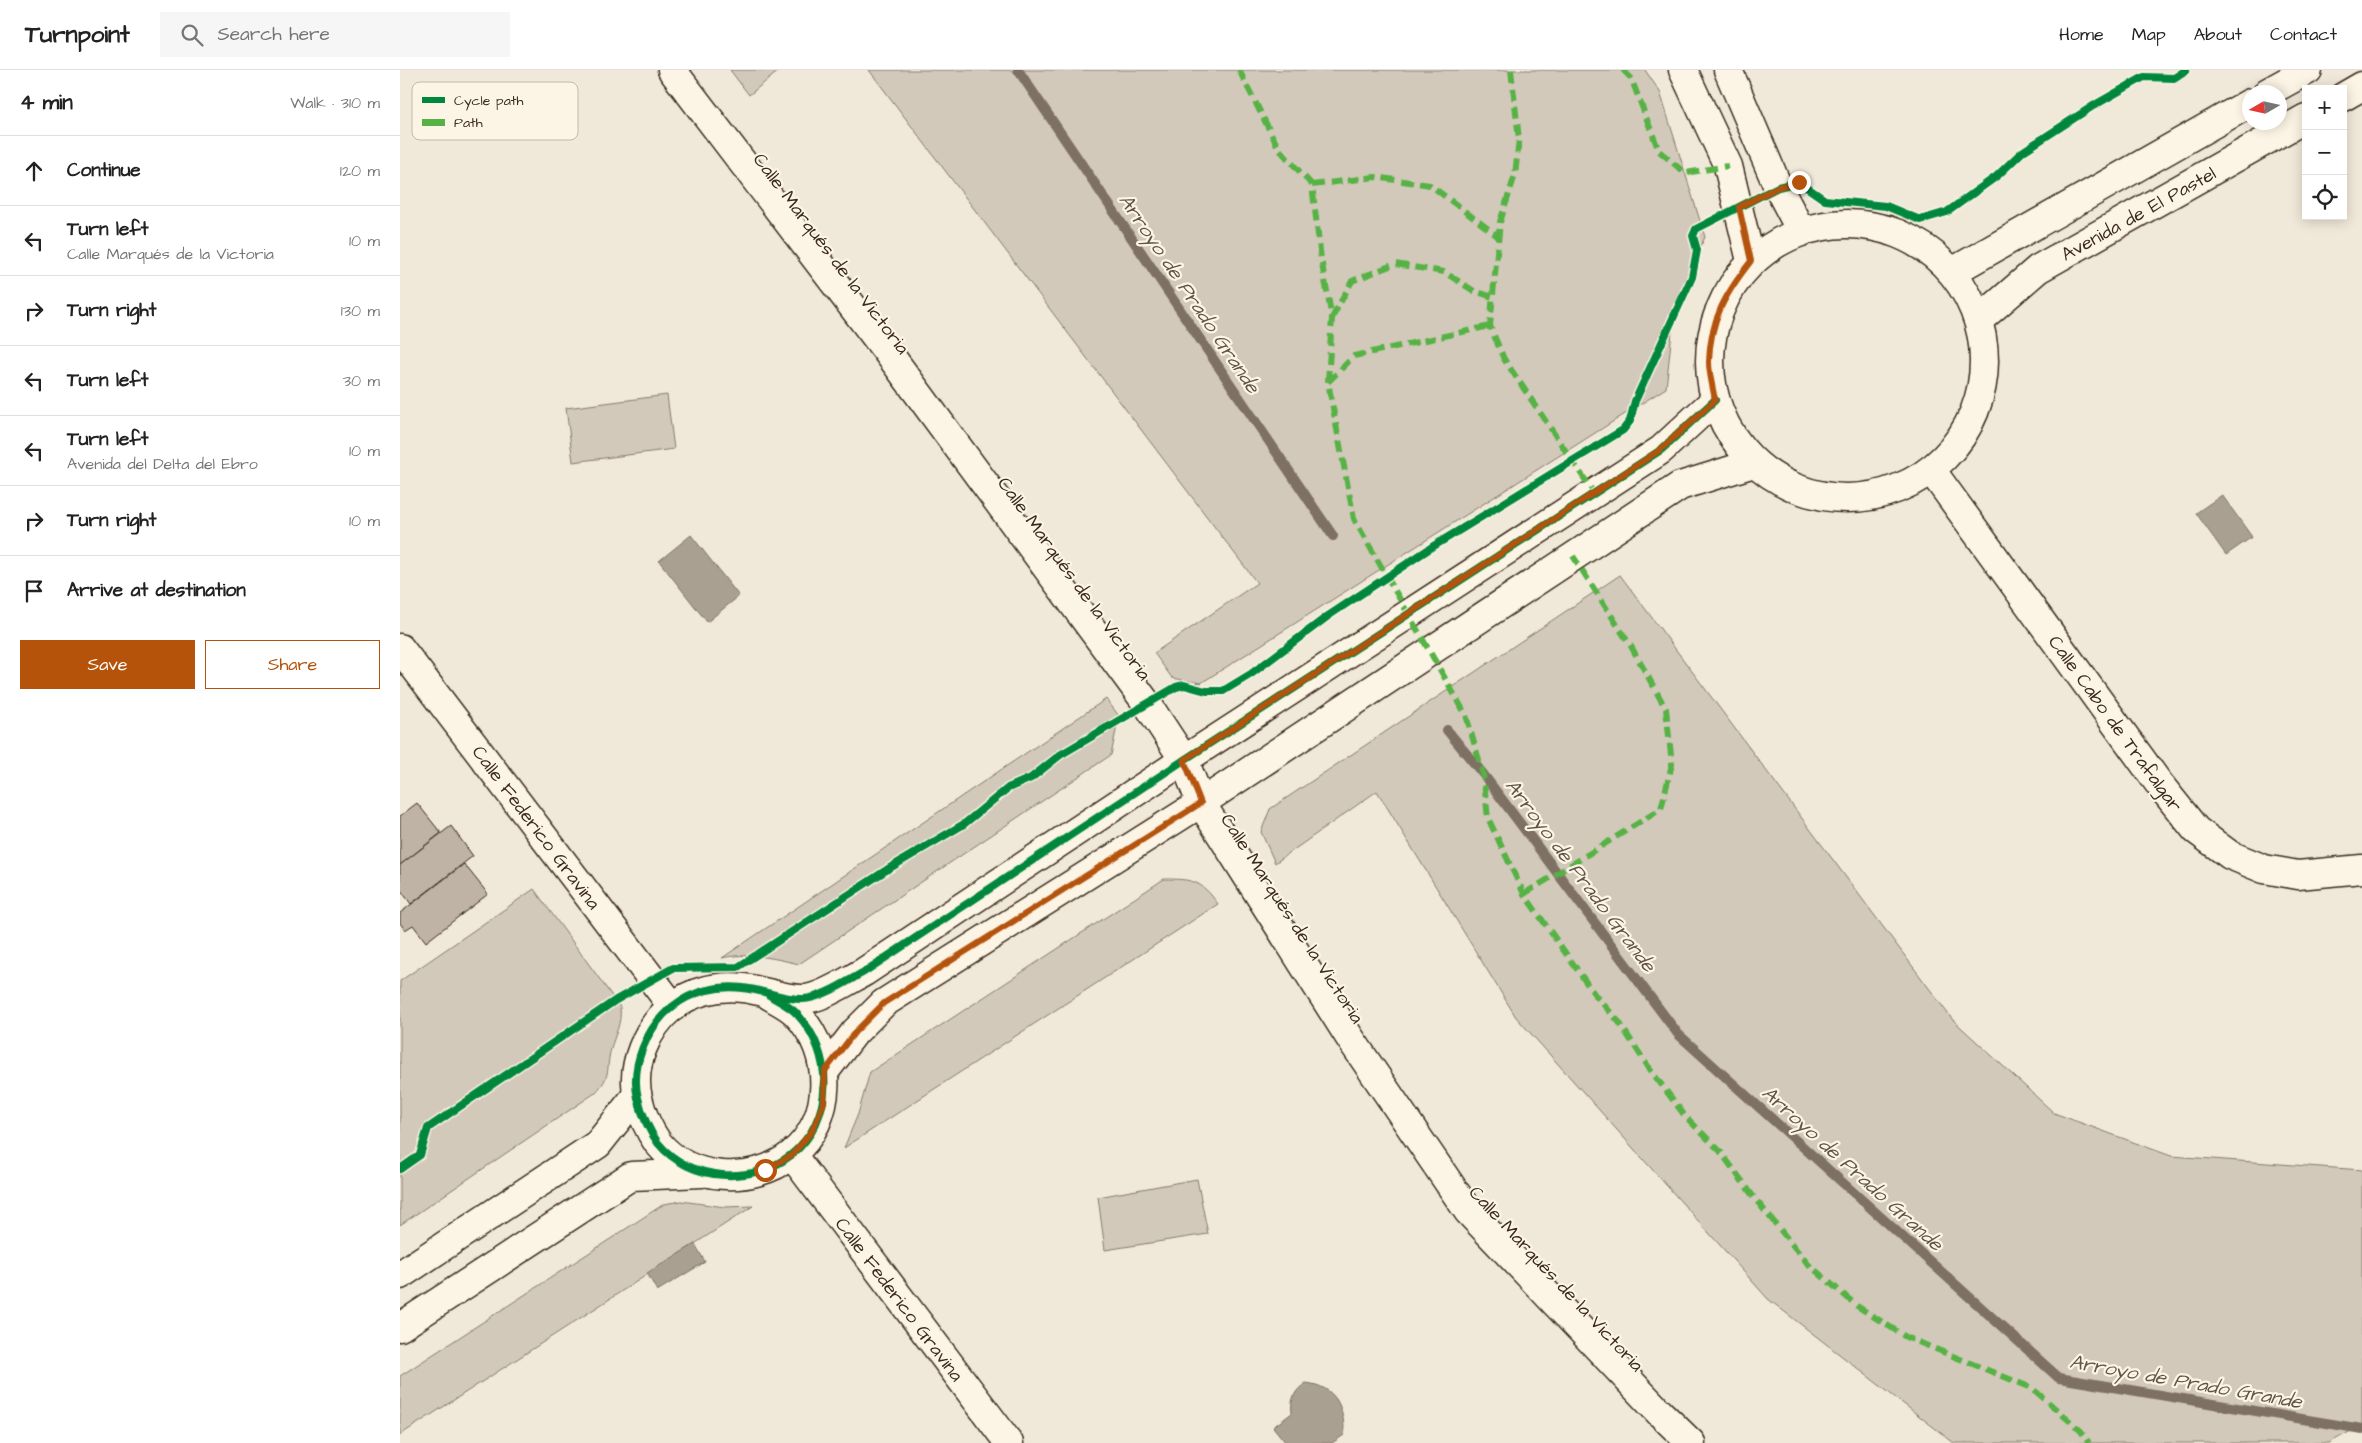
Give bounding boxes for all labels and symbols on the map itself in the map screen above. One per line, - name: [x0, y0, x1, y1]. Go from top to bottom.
- legend: [412, 82, 578, 140]
- north arrow: [2242, 85, 2287, 130]
- text: Cycle path: [454, 91, 523, 111]
- text: Path: [454, 113, 483, 133]
- street label: Calle Marqués de la Victoria: [746, 148, 916, 360]
- street label: Avenida de El Pastel: [2056, 160, 2221, 268]
- route end: [1788, 171, 1811, 194]
- water label: Arroyo de Prado Grande: [1111, 188, 1267, 400]
- street label: Calle Marqués de la Victoria: [991, 472, 1157, 687]
- street label: Calle Cabo de Trafalgar: [2041, 630, 2188, 819]
- street label: Calle Federico Gravina: [465, 740, 607, 916]
- water label: Arroyo de Prado Grande: [1497, 773, 1663, 979]
- street label: Calle Marqués de la Victoria: [1213, 808, 1370, 1030]
- water label: Arroyo de Prado Grande: [1755, 1080, 1950, 1259]
- route start: [754, 1159, 777, 1182]
- street label: Calle Marqués de la Victoria: [1462, 1180, 1650, 1378]
- street label: Calle Federico Gravina: [828, 1212, 970, 1388]
- water label: Arroyo de Prado Grande: [2067, 1348, 2305, 1417]

